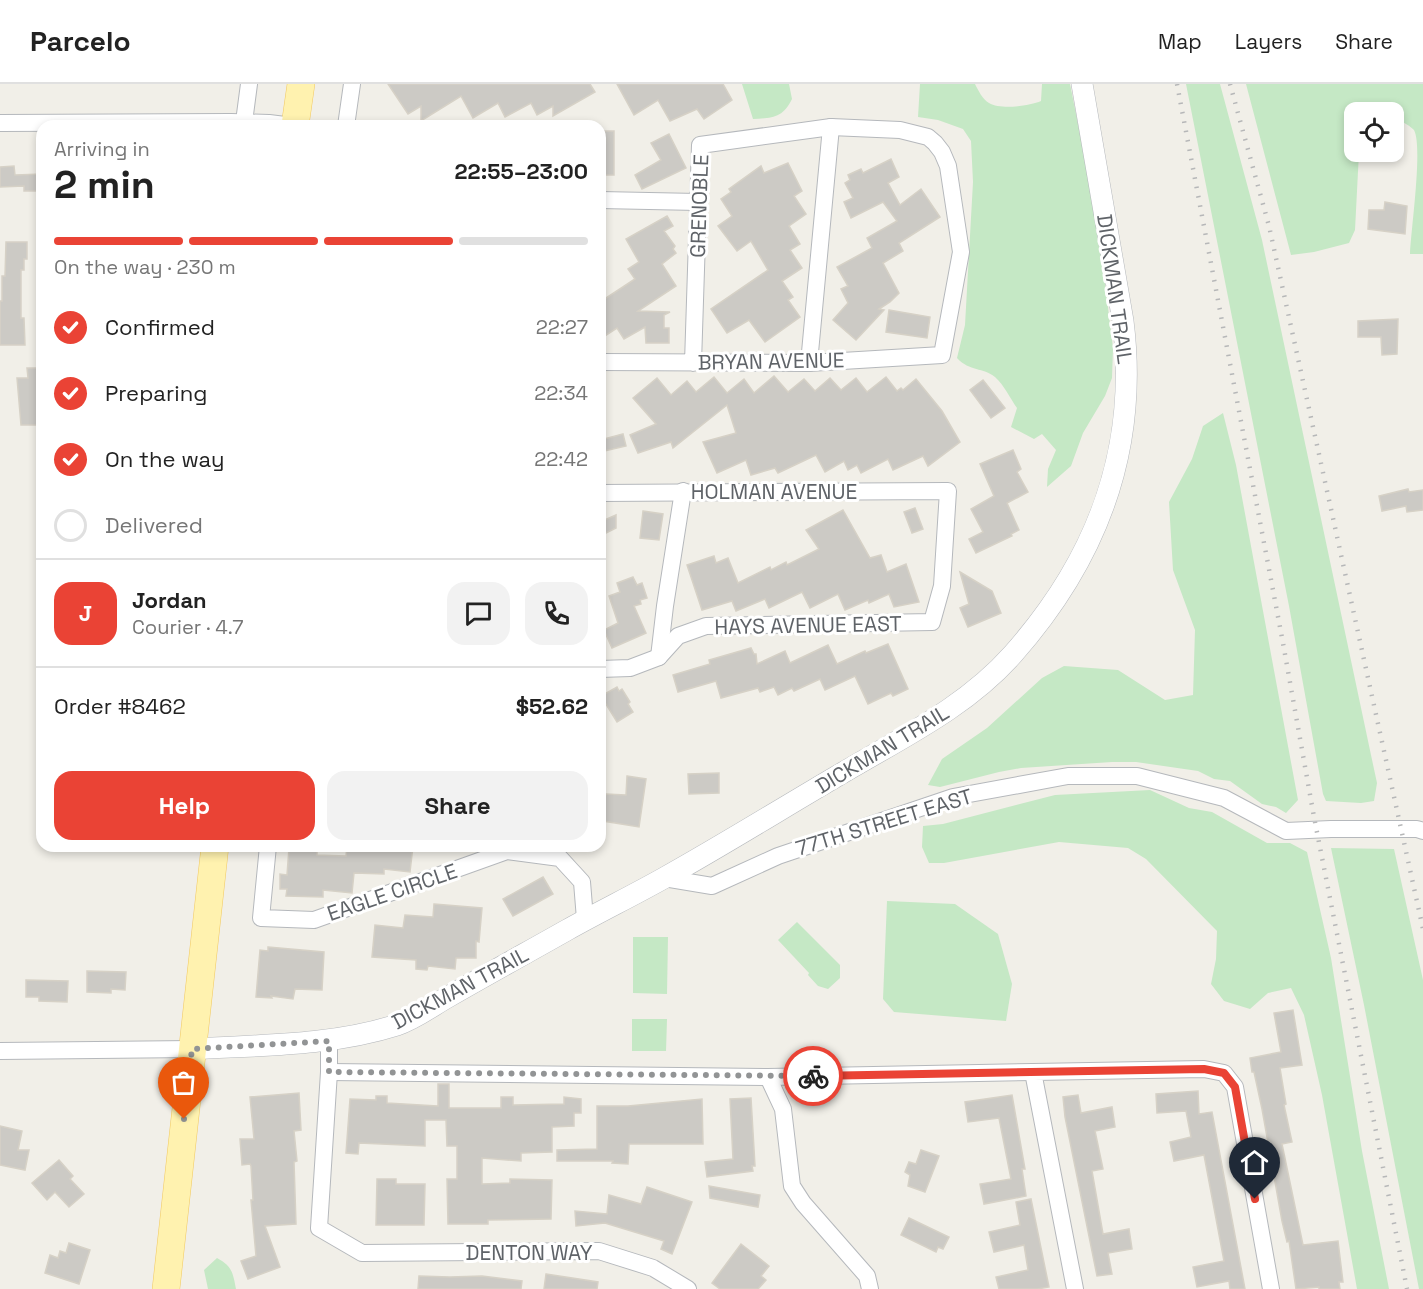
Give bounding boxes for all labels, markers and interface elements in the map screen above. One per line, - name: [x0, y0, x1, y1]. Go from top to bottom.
- text: Parcelo: [30, 23, 131, 59]
- text: Map: [1158, 28, 1202, 55]
- text: Layers: [1235, 28, 1302, 55]
- text: Share: [1335, 28, 1393, 55]
- map controls: [1344, 102, 1404, 162]
- button: locate: [1344, 102, 1404, 162]
- text: Arriving in: [54, 136, 150, 162]
- street label: GRENOBLE: [684, 154, 714, 258]
- text: 22:55–23:00: [455, 157, 588, 185]
- text: 2 min: [54, 160, 155, 209]
- street label: DICKMAN TRAIL: [1091, 212, 1139, 366]
- text: On the way · 230 m: [54, 254, 236, 280]
- icon: check: [54, 311, 87, 344]
- text: Confirmed: [105, 313, 215, 341]
- text: 22:27: [536, 314, 588, 340]
- street label: BRYAN AVENUE: [697, 346, 845, 376]
- icon: check: [54, 377, 87, 410]
- text: Preparing: [105, 379, 207, 407]
- text: 22:34: [534, 380, 588, 406]
- icon: check: [54, 443, 87, 476]
- text: On the way: [105, 445, 224, 473]
- text: 22:42: [534, 446, 588, 472]
- street label: HOLMAN AVENUE: [691, 478, 857, 505]
- text: Delivered: [105, 511, 203, 539]
- button: chat: [447, 582, 510, 645]
- button: phone: [525, 582, 588, 645]
- text: Jordan: [132, 586, 207, 614]
- text: J: [79, 599, 92, 627]
- street label: HAYS AVENUE EAST: [714, 610, 902, 640]
- text: Courier · 4.7: [132, 614, 243, 640]
- text: Order #8462: [54, 692, 186, 720]
- text: $52.62: [516, 692, 588, 720]
- street label: DICKMAN TRAIL: [810, 699, 954, 799]
- button: Help: [54, 771, 315, 840]
- button: Share: [327, 771, 588, 840]
- street label: 77TH STREET EAST: [792, 782, 976, 862]
- street label: EAGLE CIRCLE: [323, 857, 461, 927]
- street label: DICKMAN TRAIL: [387, 941, 533, 1035]
- courier: [783, 1046, 843, 1106]
- pin: [158, 1057, 209, 1119]
- icon: bike: [797, 1060, 830, 1093]
- icon: bag: [167, 1066, 200, 1099]
- pin: [1229, 1137, 1280, 1199]
- icon: home: [1238, 1146, 1271, 1179]
- street label: DENTON WAY: [466, 1239, 593, 1266]

